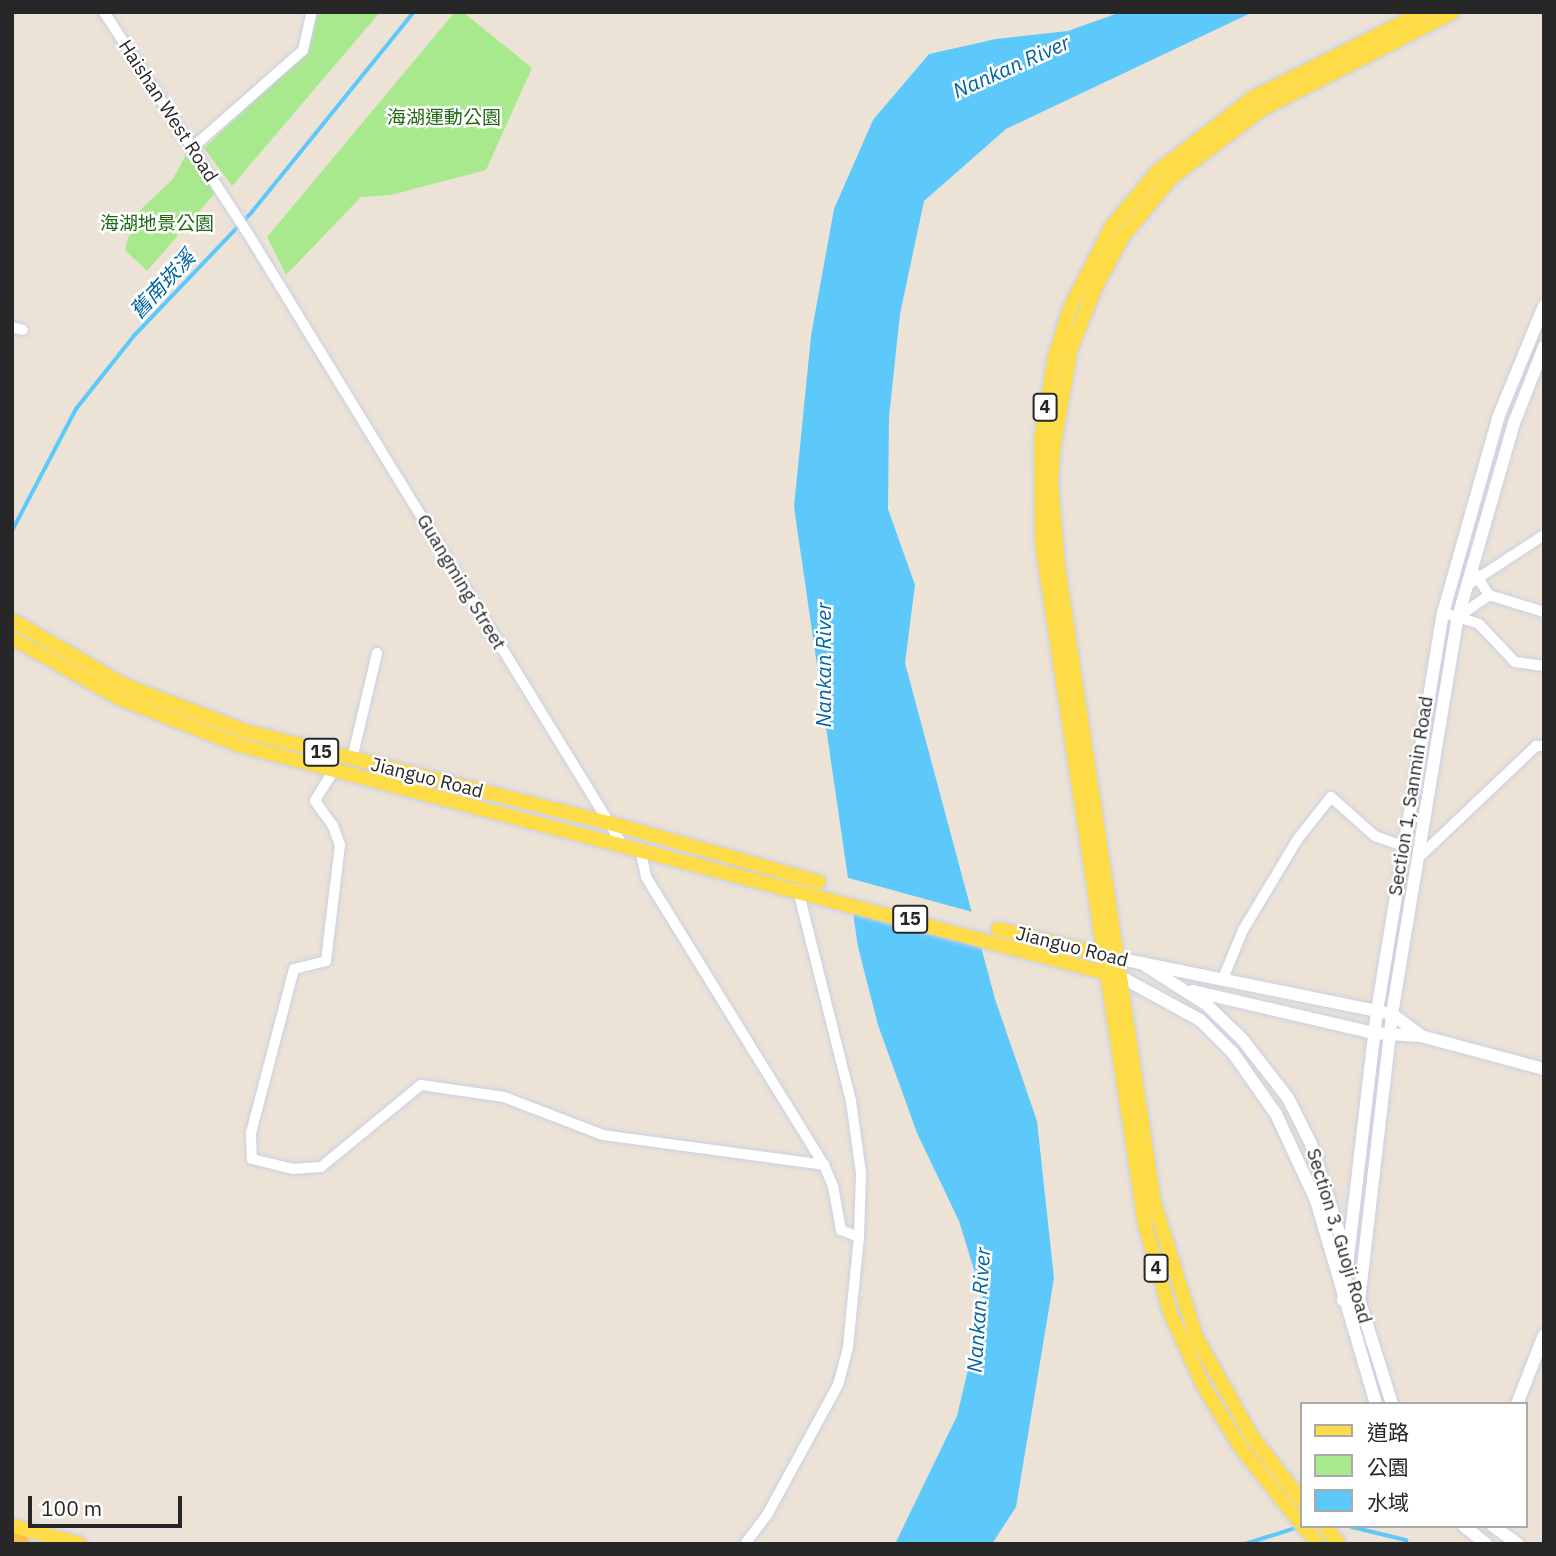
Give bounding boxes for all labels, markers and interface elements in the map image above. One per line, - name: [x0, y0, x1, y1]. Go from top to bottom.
- water label: Nankan River: [949, 29, 1073, 103]
- street label: Haishan West Road: [114, 36, 222, 186]
- park label: 海湖運動公園: [387, 107, 501, 129]
- park label: 海湖地景公園: [100, 213, 214, 235]
- water label: 舊南崁溪: [124, 245, 200, 323]
- road number: 4: [1031, 393, 1059, 422]
- street label: Guangming Street: [412, 510, 510, 654]
- water label: Nankan River: [810, 602, 836, 728]
- street label: Section 1, Sanmin Road: [1384, 695, 1438, 897]
- road number: 15: [302, 738, 340, 766]
- street label: Jianguo Road: [368, 753, 486, 803]
- road number: 15: [891, 904, 929, 934]
- street label: Jianguo Road: [1013, 922, 1131, 972]
- street label: Section 3, Guoji Road: [1302, 1146, 1376, 1326]
- water label: Nankan River: [961, 1247, 995, 1373]
- road number: 4: [1142, 1254, 1170, 1282]
- legend: [1300, 1402, 1528, 1528]
- text: 道路: [1367, 1418, 1409, 1446]
- text: 公園: [1367, 1453, 1409, 1481]
- scale bar: [32, 1482, 186, 1526]
- text: 水域: [1367, 1488, 1409, 1516]
- text: 100 m: [41, 1494, 102, 1522]

